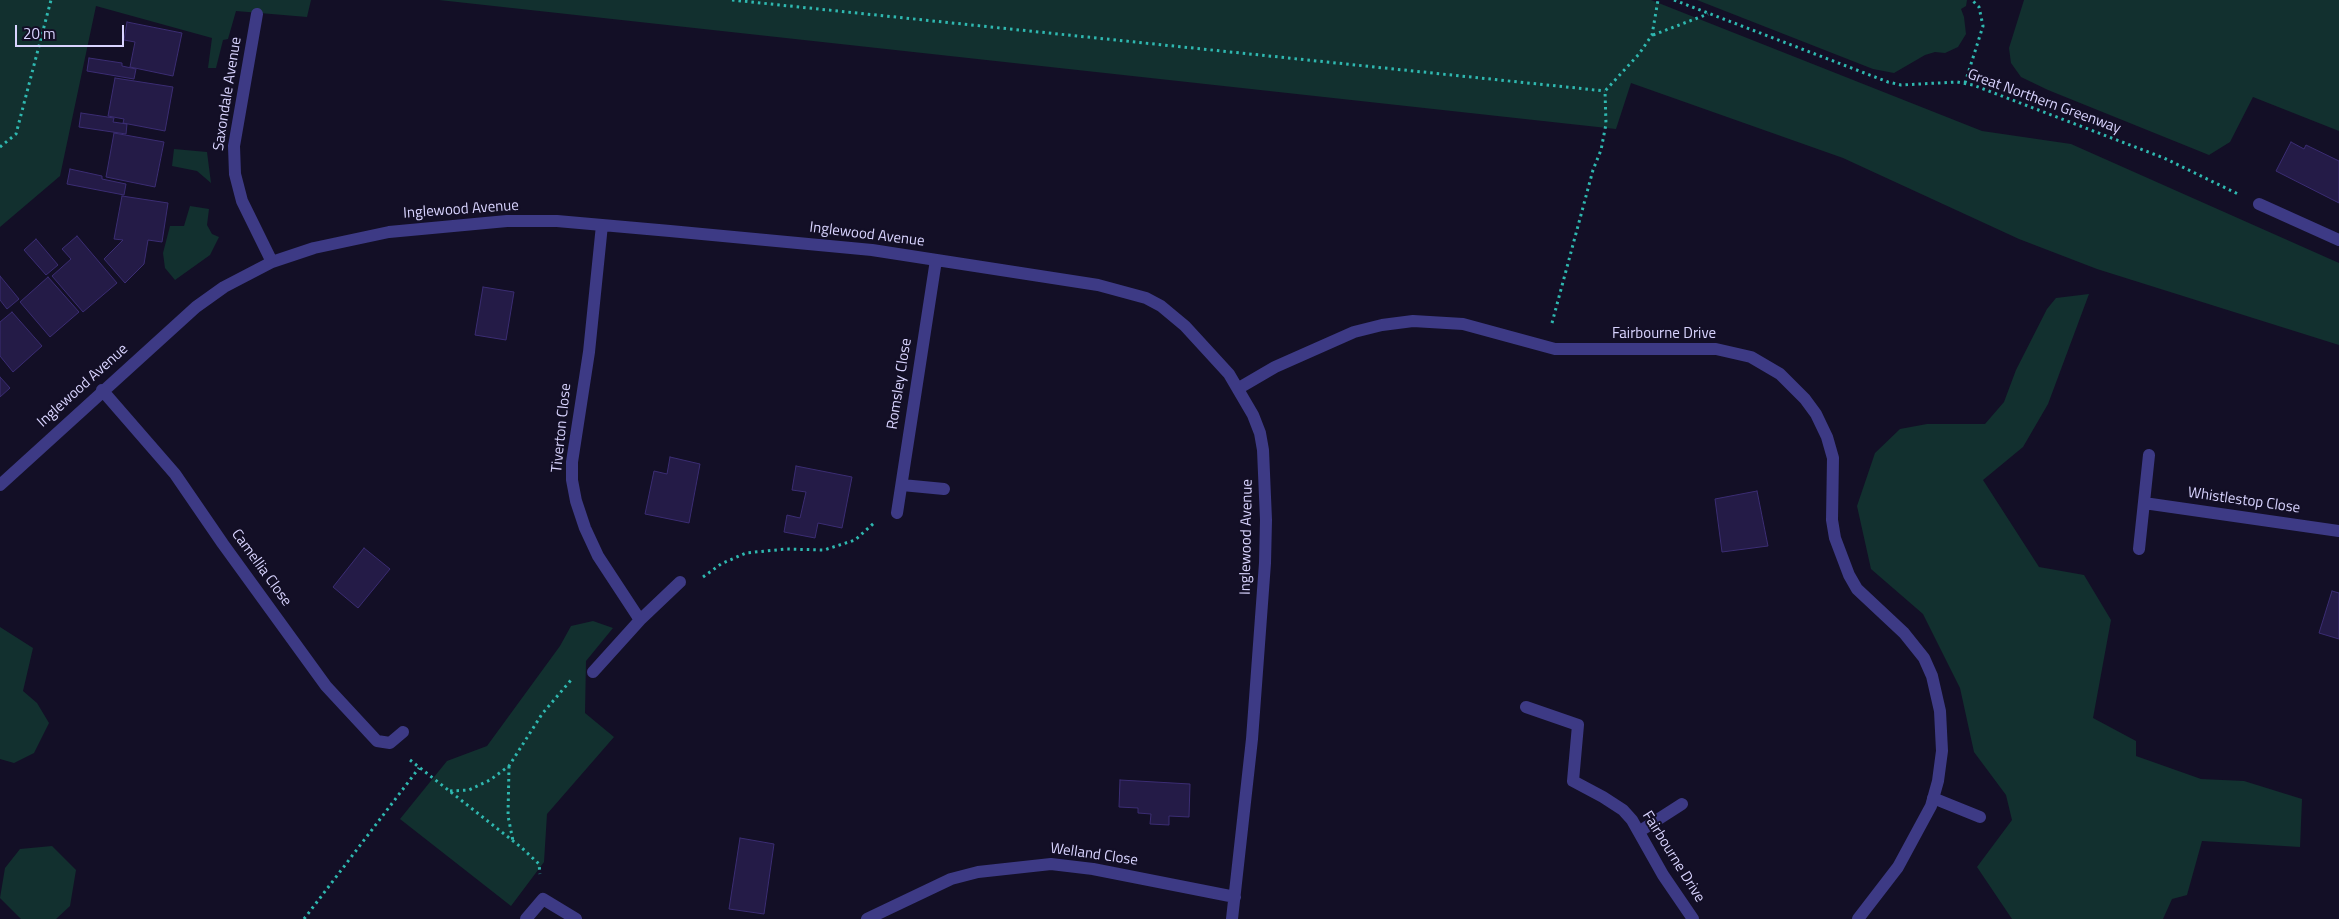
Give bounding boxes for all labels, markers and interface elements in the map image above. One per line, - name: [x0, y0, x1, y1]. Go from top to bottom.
- scale bar: [18, 15, 126, 47]
- text: 20 m: [23, 22, 56, 45]
- street label: Saxondale Avenue: [210, 36, 246, 152]
- street label: Great Northern Greenway: [1965, 66, 2123, 138]
- street label: Inglewood Avenue: [403, 197, 519, 223]
- street label: Inglewood Avenue: [808, 219, 926, 251]
- street label: Fairbourne Drive: [1612, 325, 1716, 343]
- street label: Romsley Close: [884, 337, 916, 431]
- street label: Inglewood Avenue: [34, 341, 132, 431]
- street label: Tiverton Close: [548, 382, 576, 474]
- street label: Inglewood Avenue: [1237, 479, 1257, 595]
- street label: Whistlestop Close: [2187, 484, 2301, 518]
- street label: Camellia Close: [227, 526, 295, 610]
- street label: Fairbourne Drive: [1638, 808, 1708, 906]
- street label: Welland Close: [1049, 840, 1139, 870]

